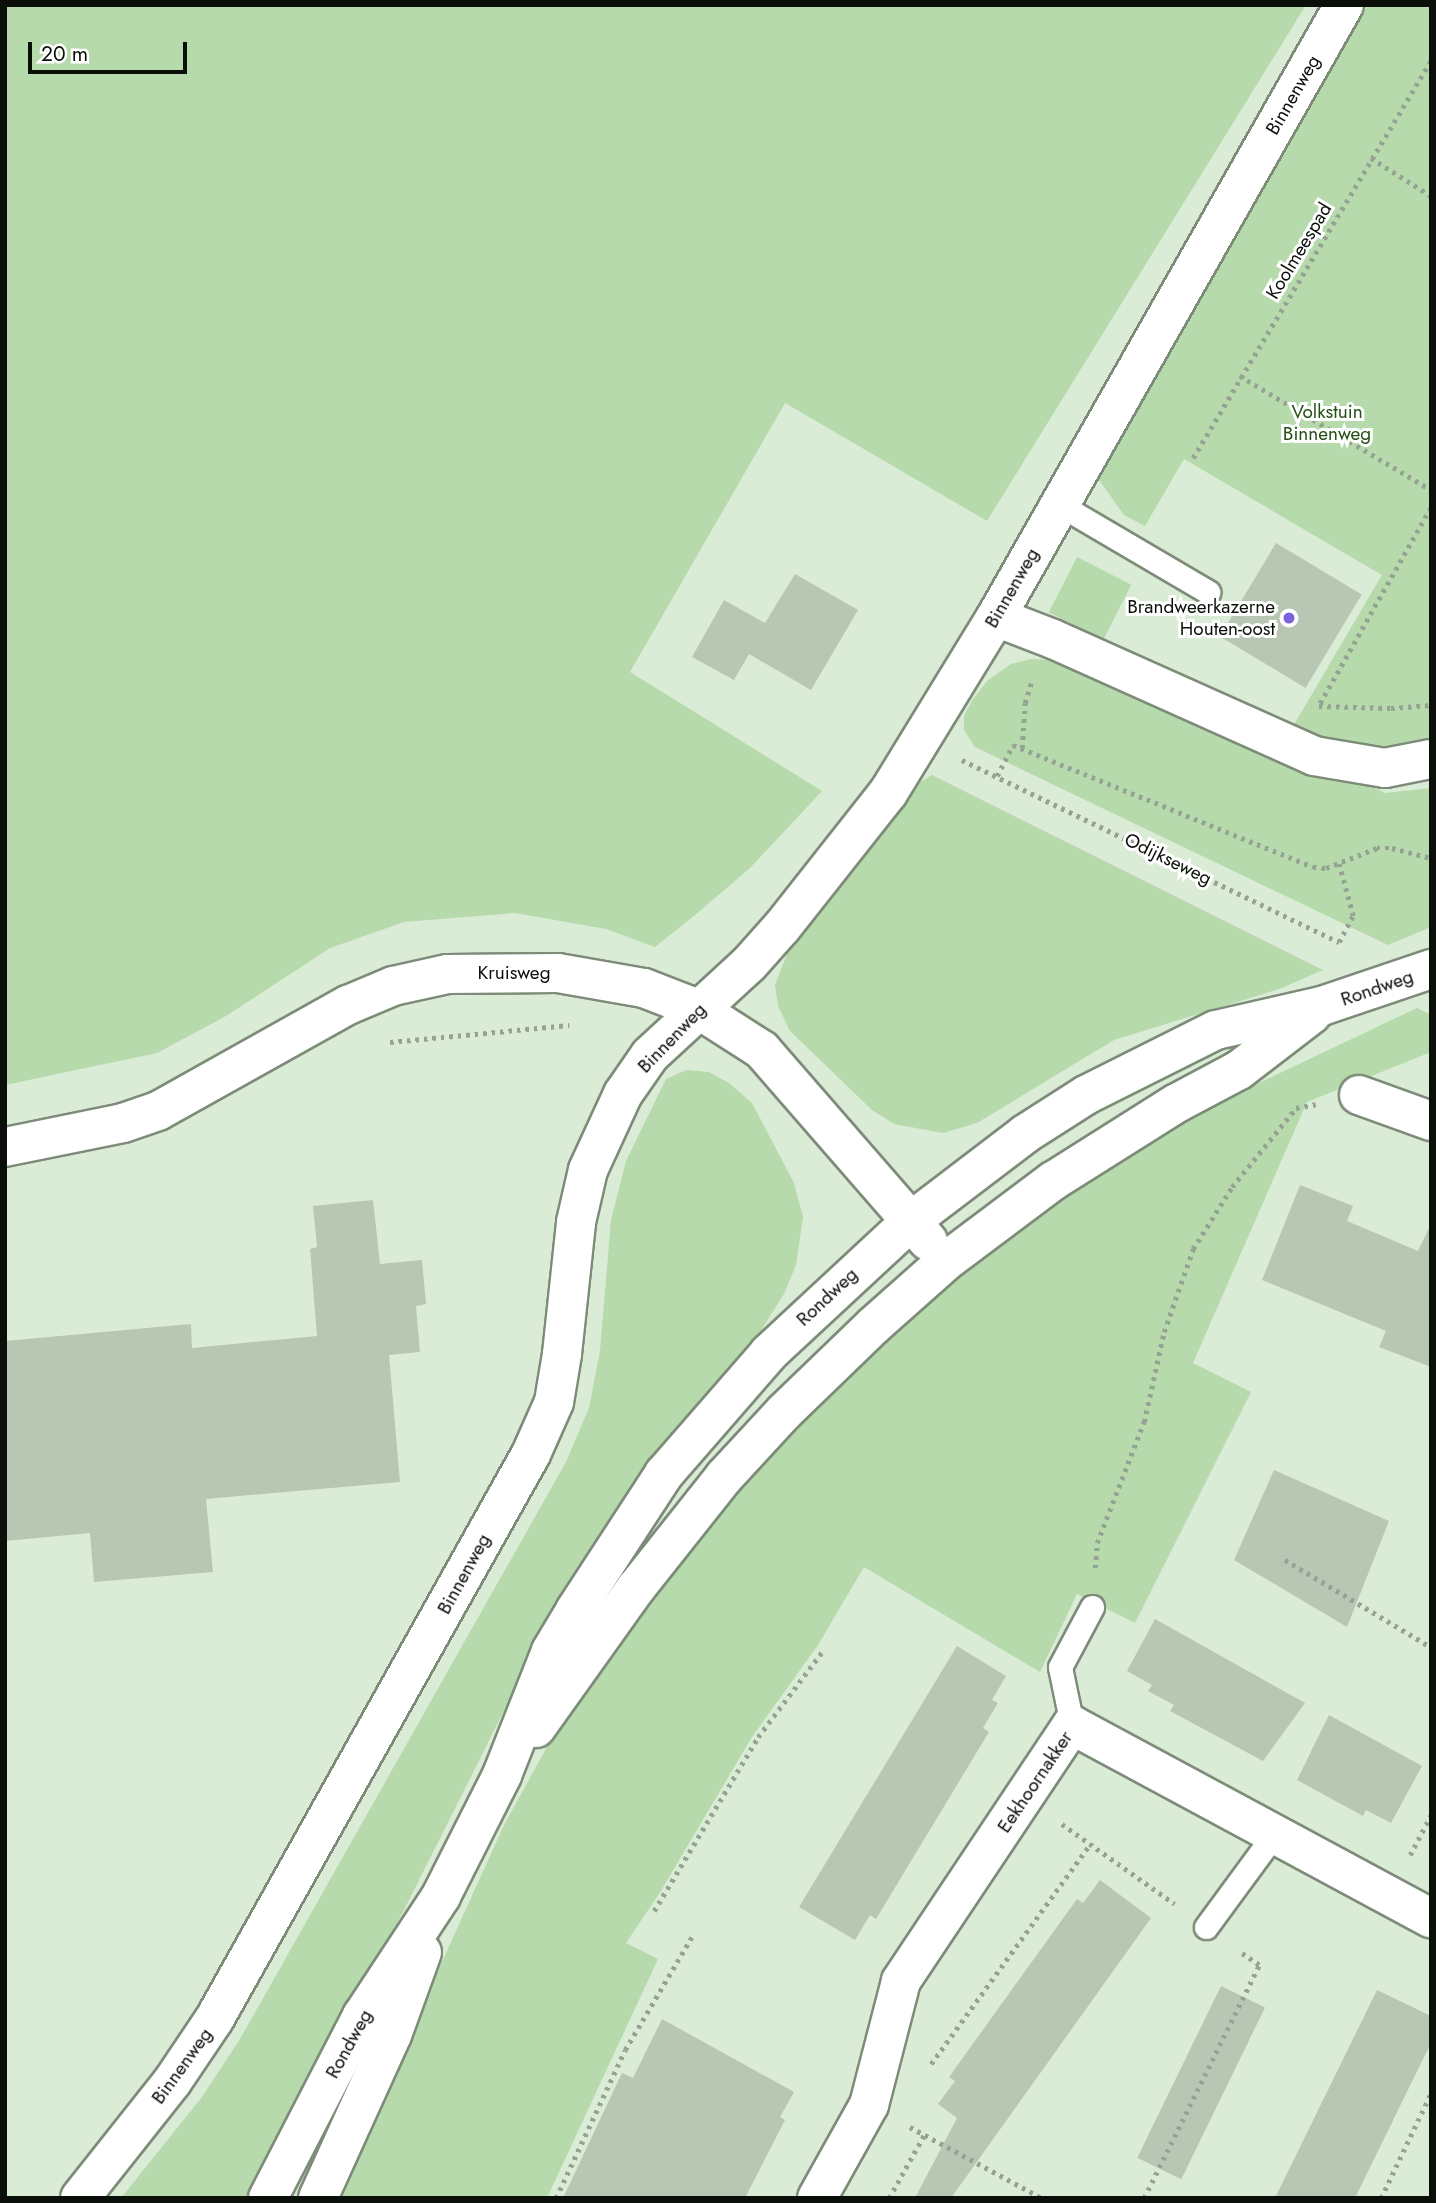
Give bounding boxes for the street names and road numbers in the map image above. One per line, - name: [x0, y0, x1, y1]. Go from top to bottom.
- street label: Binnenweg: [1261, 51, 1325, 139]
- street label: Koolmeespad: [1261, 199, 1337, 303]
- street label: Binnenweg: [980, 544, 1044, 632]
- street label: Odijkseweg: [1121, 828, 1215, 890]
- street label: Kruisweg: [478, 962, 550, 984]
- street label: Rondweg: [1338, 965, 1416, 1011]
- street label: Binnenweg: [633, 998, 711, 1078]
- street label: Rondweg: [792, 1263, 862, 1331]
- street label: Binnenweg: [433, 1530, 495, 1618]
- street label: Eekhoornakker: [993, 1727, 1077, 1837]
- street label: Rondweg: [321, 2006, 377, 2082]
- street label: Binnenweg: [147, 2024, 217, 2108]

